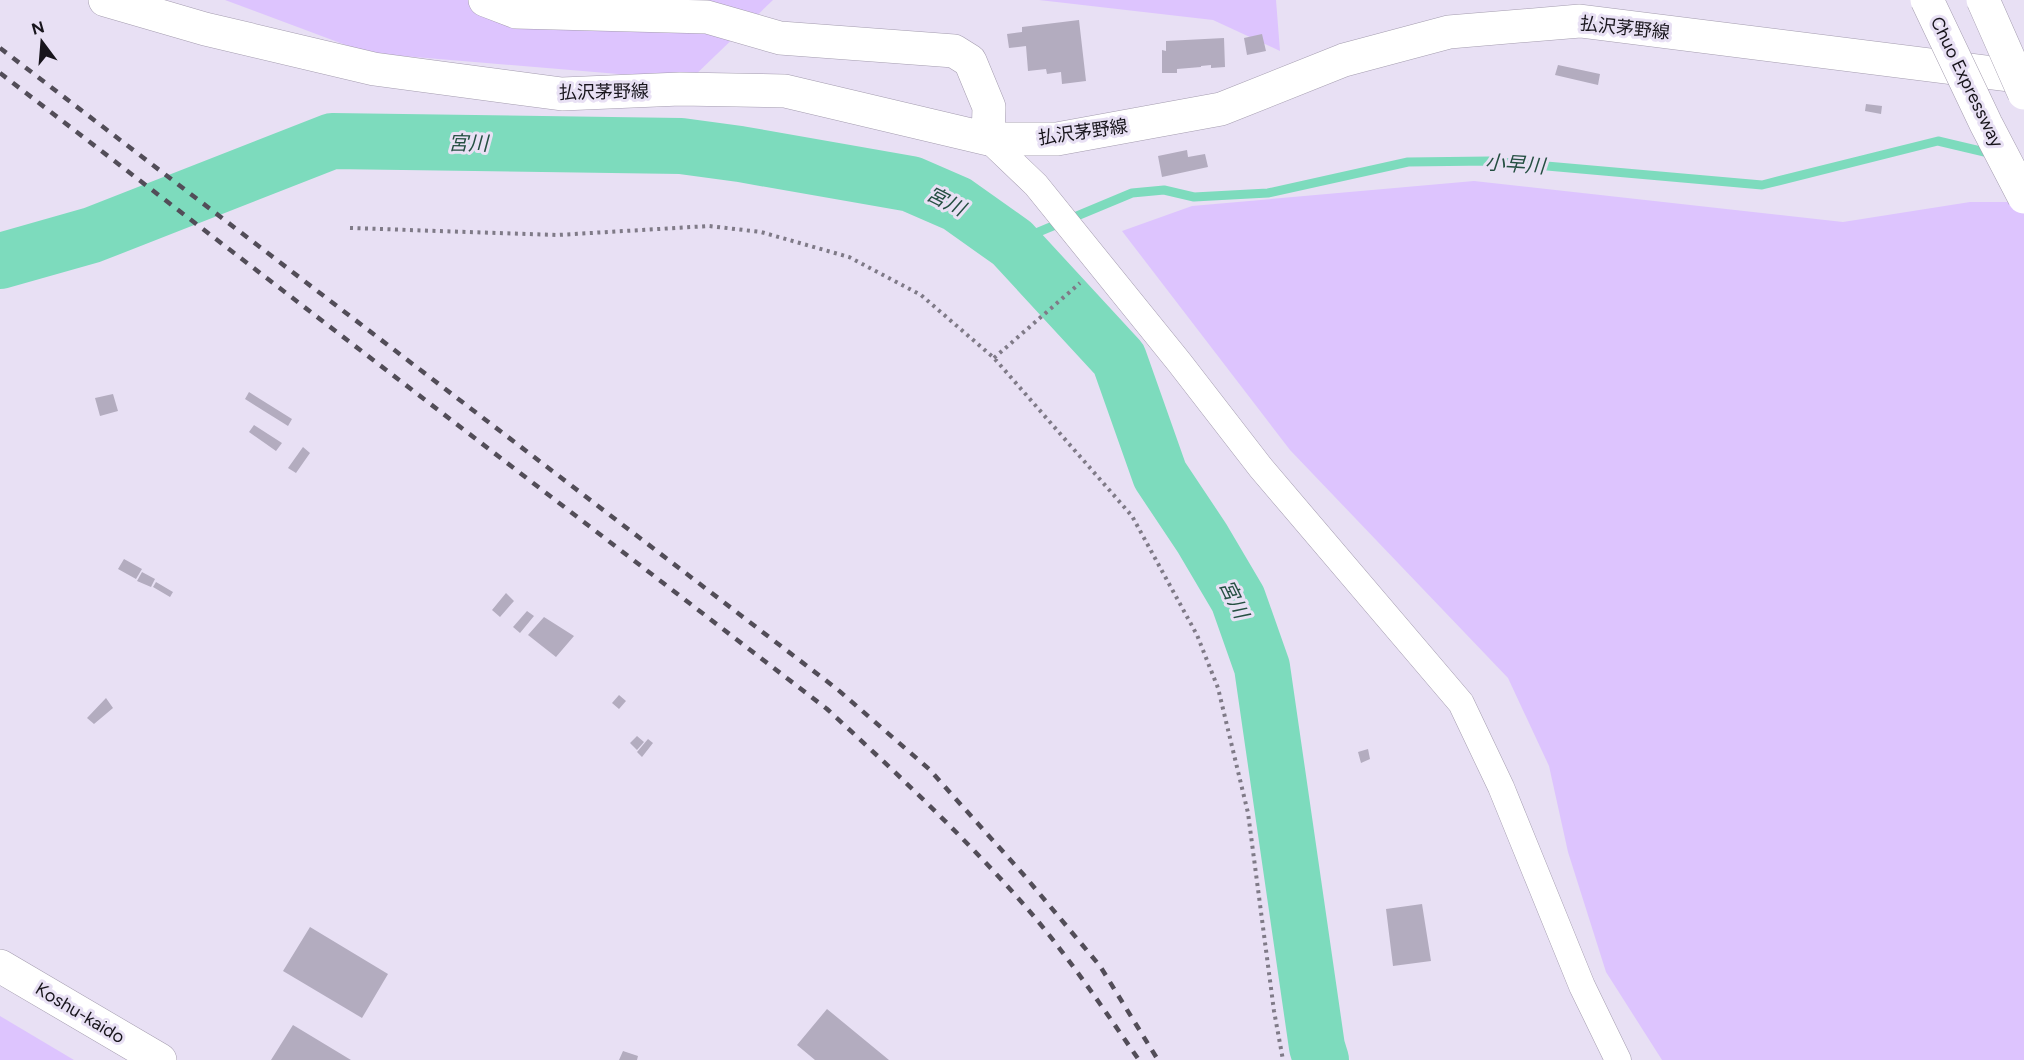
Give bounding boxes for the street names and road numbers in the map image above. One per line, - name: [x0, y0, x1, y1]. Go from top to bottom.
- street label: 払沢茅野線: [1579, 12, 1671, 44]
- street label: Chuo Expressway: [1926, 13, 2008, 152]
- street label: 払沢茅野線: [559, 80, 649, 104]
- street label: 払沢茅野線: [1037, 115, 1129, 149]
- street label: Koshu-kaido: [31, 978, 129, 1048]

